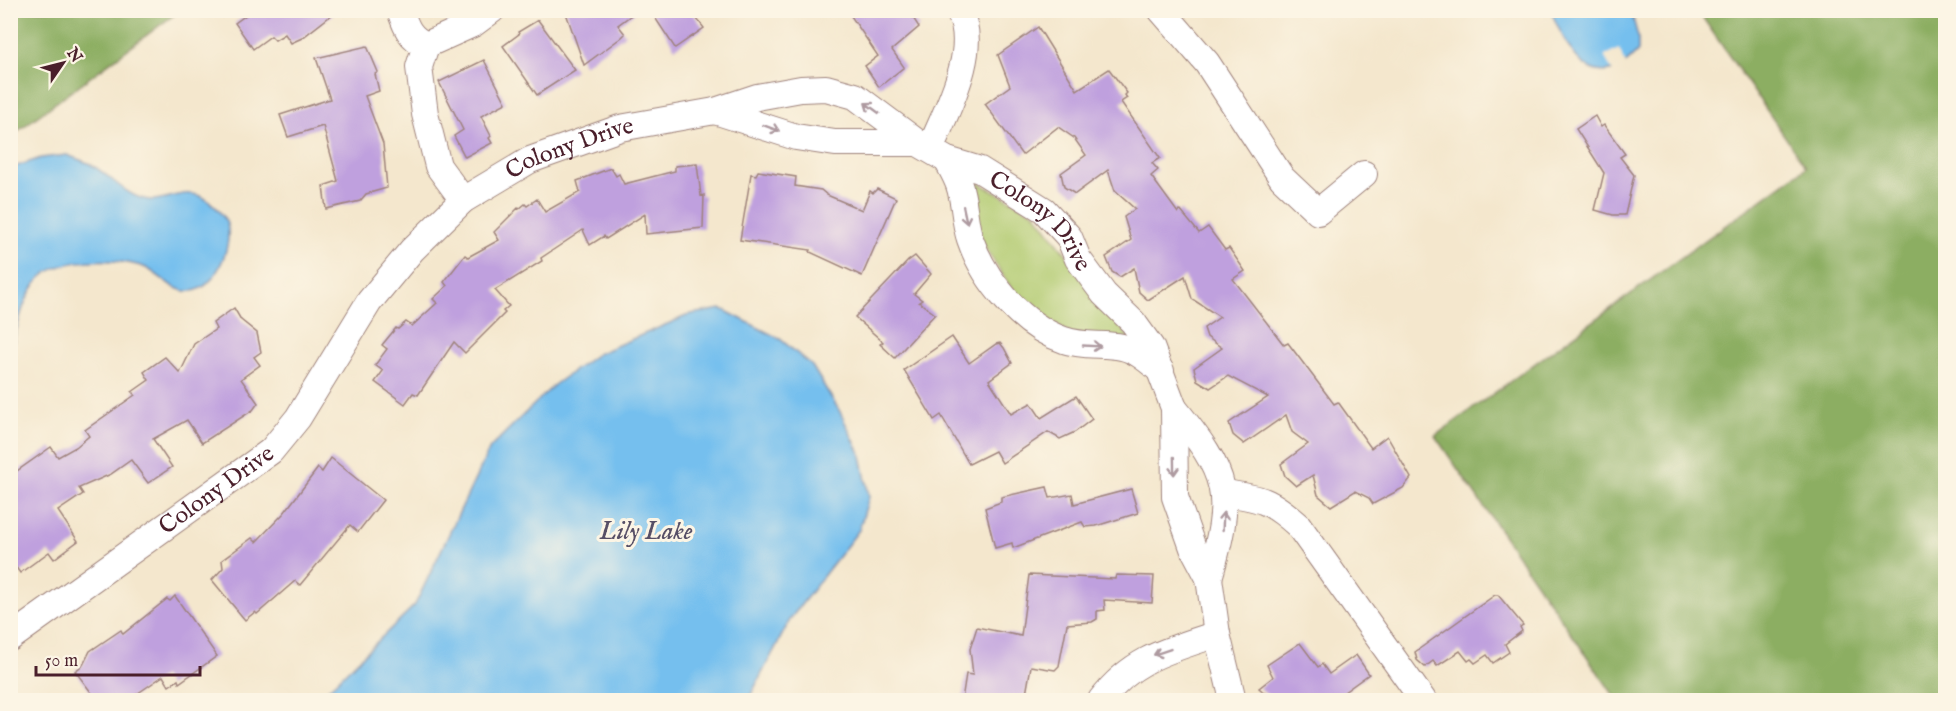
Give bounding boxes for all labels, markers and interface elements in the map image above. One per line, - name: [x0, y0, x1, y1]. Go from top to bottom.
- north arrow: [33, 33, 93, 93]
- text: N: [61, 43, 86, 67]
- one-way arrow: [864, 102, 880, 114]
- street label: Colony Drive: [500, 110, 636, 187]
- one-way arrow: [761, 123, 780, 134]
- street label: Colony Drive: [983, 164, 1098, 278]
- one-way arrow: [960, 205, 971, 225]
- one-way arrow: [1082, 340, 1101, 351]
- street label: Colony Drive: [153, 438, 280, 542]
- one-way arrow: [1169, 456, 1180, 476]
- one-way arrow: [1217, 512, 1228, 532]
- water label: Lily Lake: [598, 515, 693, 548]
- scale bar: [36, 639, 200, 677]
- one-way arrow: [1153, 648, 1172, 659]
- text: 50 m: [45, 650, 78, 673]

